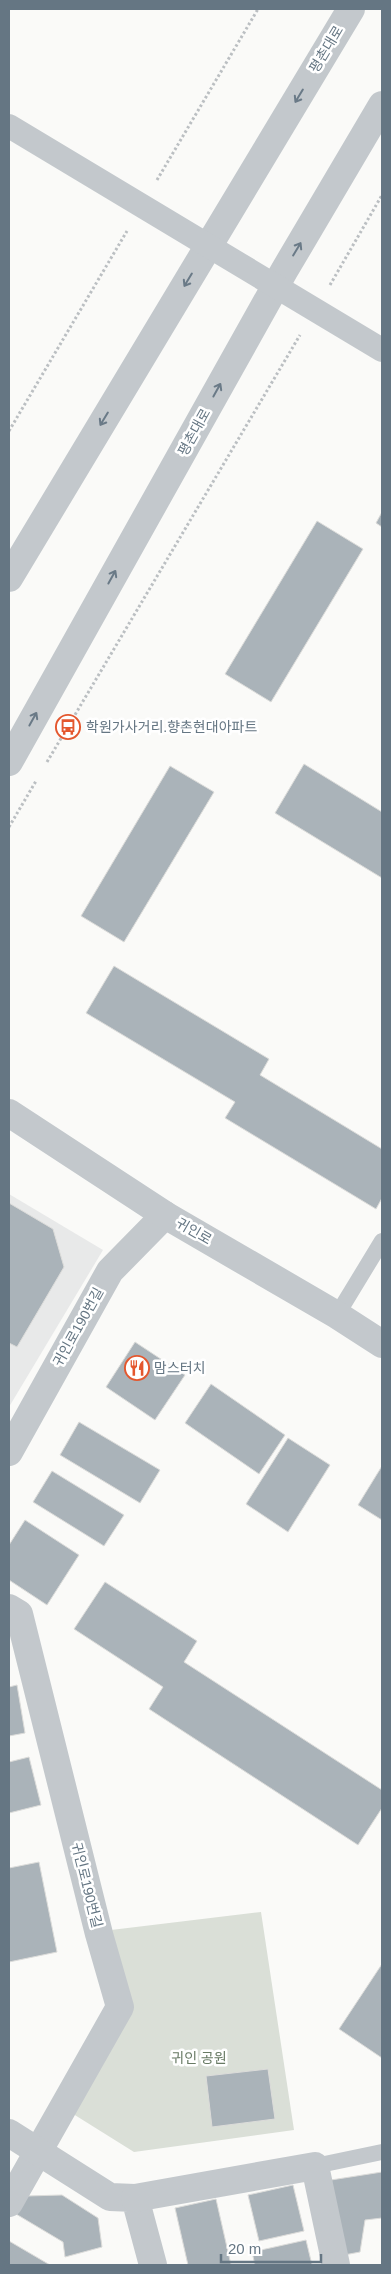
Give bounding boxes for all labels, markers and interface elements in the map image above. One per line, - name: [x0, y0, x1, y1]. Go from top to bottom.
- street label: 평촌대로: [306, 23, 346, 75]
- one-way arrow: [293, 88, 303, 102]
- one-way arrow: [293, 242, 303, 256]
- one-way arrow: [183, 272, 193, 286]
- one-way arrow: [213, 383, 223, 398]
- street label: 평촌대로: [175, 405, 214, 458]
- one-way arrow: [99, 412, 109, 426]
- one-way arrow: [107, 570, 117, 585]
- one-way arrow: [28, 713, 38, 727]
- bus stop icon: 학원가사거리.향촌현대아파트: [55, 714, 81, 740]
- place label: 학원가사거리.향촌현대아파트: [86, 719, 257, 735]
- street label: 귀인로: [173, 1214, 215, 1248]
- street label: 귀인로190번길: [50, 1285, 106, 1369]
- restaurant icon: 맘스터치: [124, 1355, 150, 1381]
- place label: 맘스터치: [154, 1360, 206, 1376]
- street label: 귀인로190번길: [69, 1840, 105, 1930]
- park label: 귀인 공원: [171, 2050, 227, 2066]
- scale bar: [221, 2232, 321, 2264]
- text: 20 m: [228, 2240, 261, 2257]

